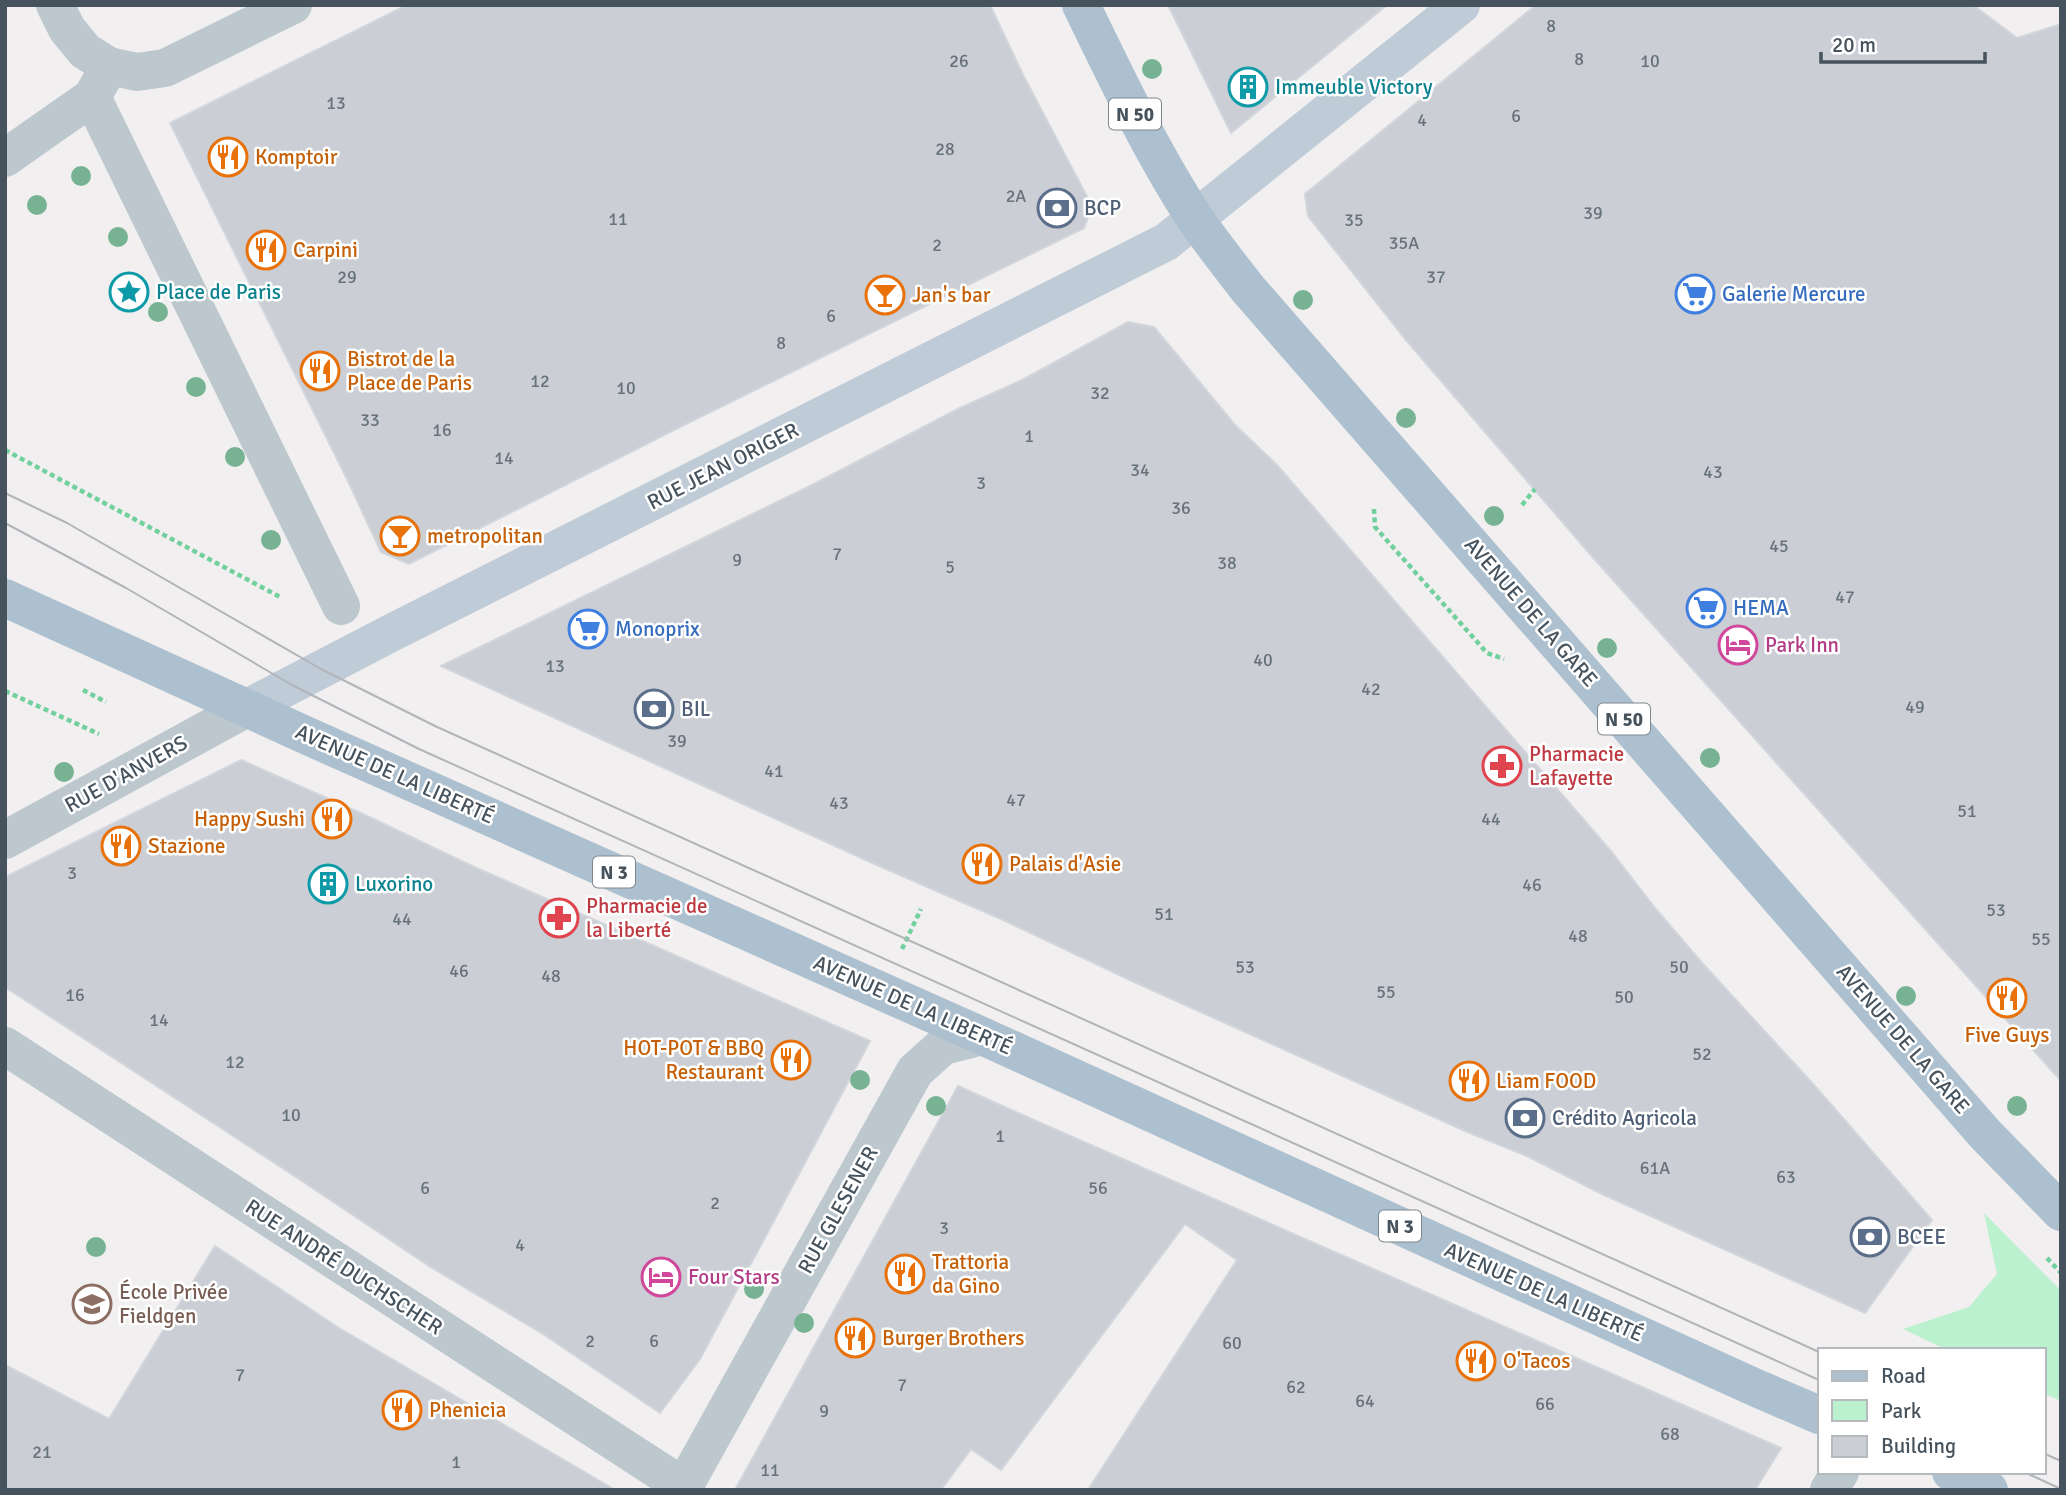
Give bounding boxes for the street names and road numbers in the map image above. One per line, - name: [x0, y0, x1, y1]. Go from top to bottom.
- road number: N 50: [1109, 98, 1161, 130]
- street label: RUE JEAN ORIGER: [643, 417, 803, 515]
- street label: AVENUE DE LA GARE: [1459, 532, 1603, 692]
- road number: N 50: [1598, 704, 1650, 734]
- street label: AVENUE DE LA LIBERTÉ: [292, 718, 498, 830]
- street label: RUE D'ANVERS: [60, 730, 192, 818]
- road number: N 3: [593, 856, 635, 888]
- street label: AVENUE DE LA LIBERTÉ: [810, 949, 1016, 1061]
- street label: AVENUE DE LA GARE: [1831, 959, 1975, 1119]
- street label: RUE GLESENER: [792, 1142, 884, 1278]
- street label: RUE ANDRÉ DUCHSCHER: [240, 1193, 448, 1341]
- road number: N 3: [1379, 1210, 1421, 1242]
- street label: AVENUE DE LA LIBERTÉ: [1441, 1236, 1647, 1348]

